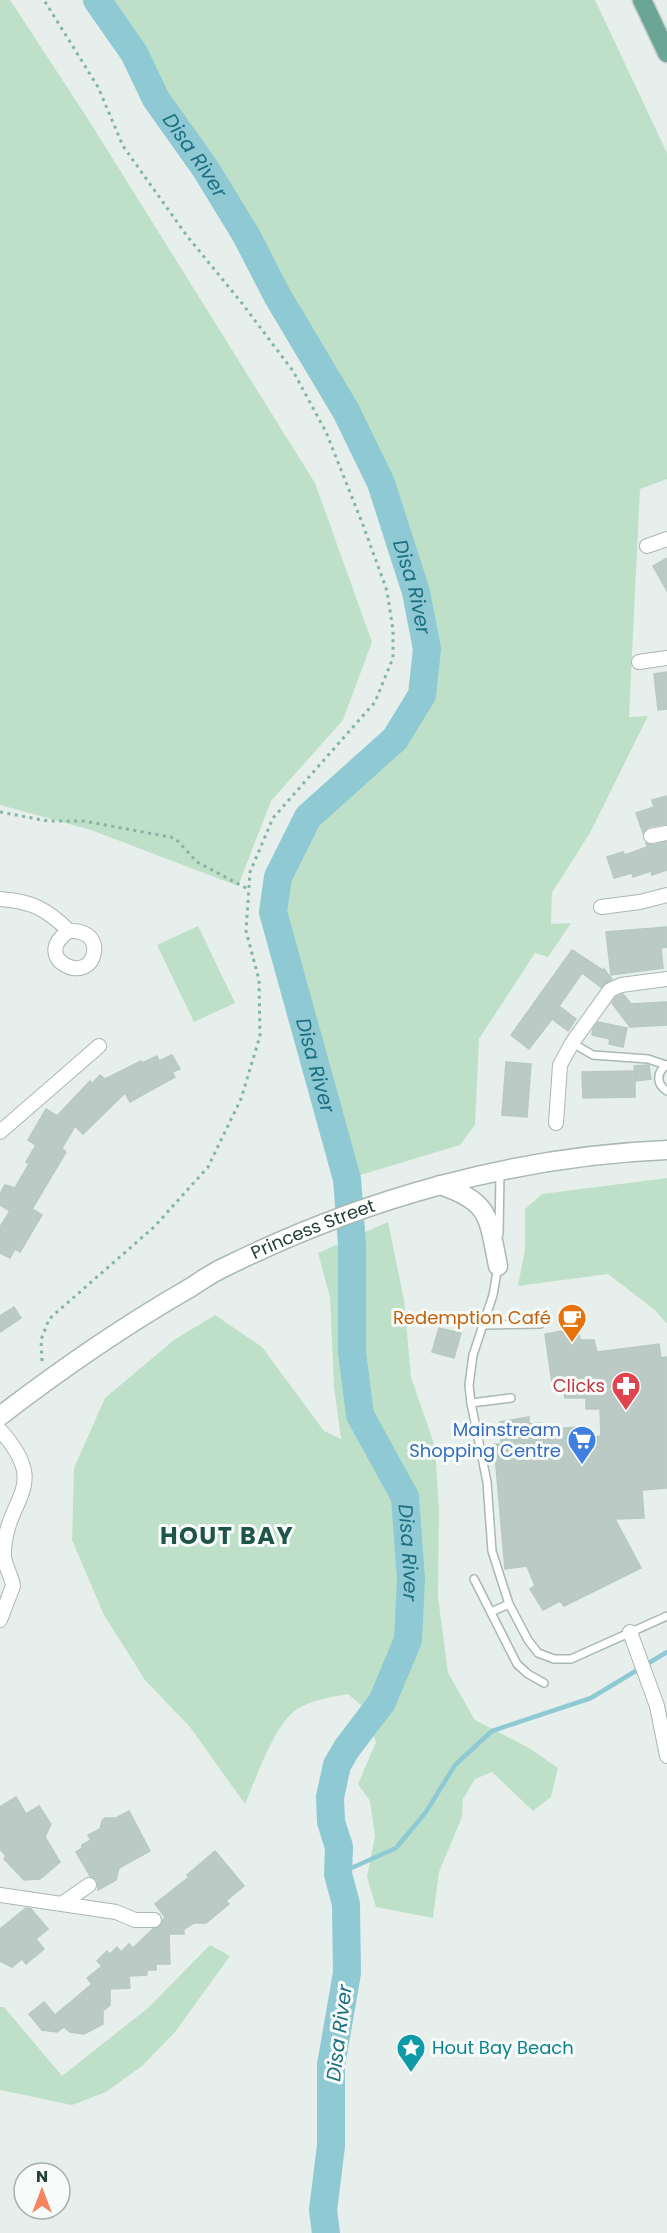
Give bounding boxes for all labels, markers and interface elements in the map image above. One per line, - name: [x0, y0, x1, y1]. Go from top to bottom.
- water label: Disa River: [156, 107, 234, 203]
- water label: Disa River: [386, 536, 438, 637]
- water label: Disa River: [289, 1015, 342, 1116]
- street label: Princess Street: [247, 1193, 378, 1265]
- cafe icon: Redemption Café: [556, 1302, 588, 1344]
- place label: Redemption Café: [393, 1305, 551, 1330]
- pharmacy icon: Clicks: [610, 1370, 642, 1412]
- place label: Clicks: [553, 1373, 605, 1398]
- place label: Mainstream Shopping Centre: [409, 1417, 561, 1463]
- supermarket icon: Mainstream Shopping Centre: [566, 1424, 598, 1466]
- water label: Disa River: [392, 1503, 425, 1602]
- district label: HOUT BAY: [160, 1519, 294, 1552]
- water label: Disa River: [319, 1983, 359, 2083]
- place icon: Hout Bay Beach: [395, 2032, 427, 2074]
- place label: Hout Bay Beach: [432, 2035, 574, 2060]
- north arrow: [12, 2161, 72, 2221]
- text: N: [36, 2165, 48, 2188]

